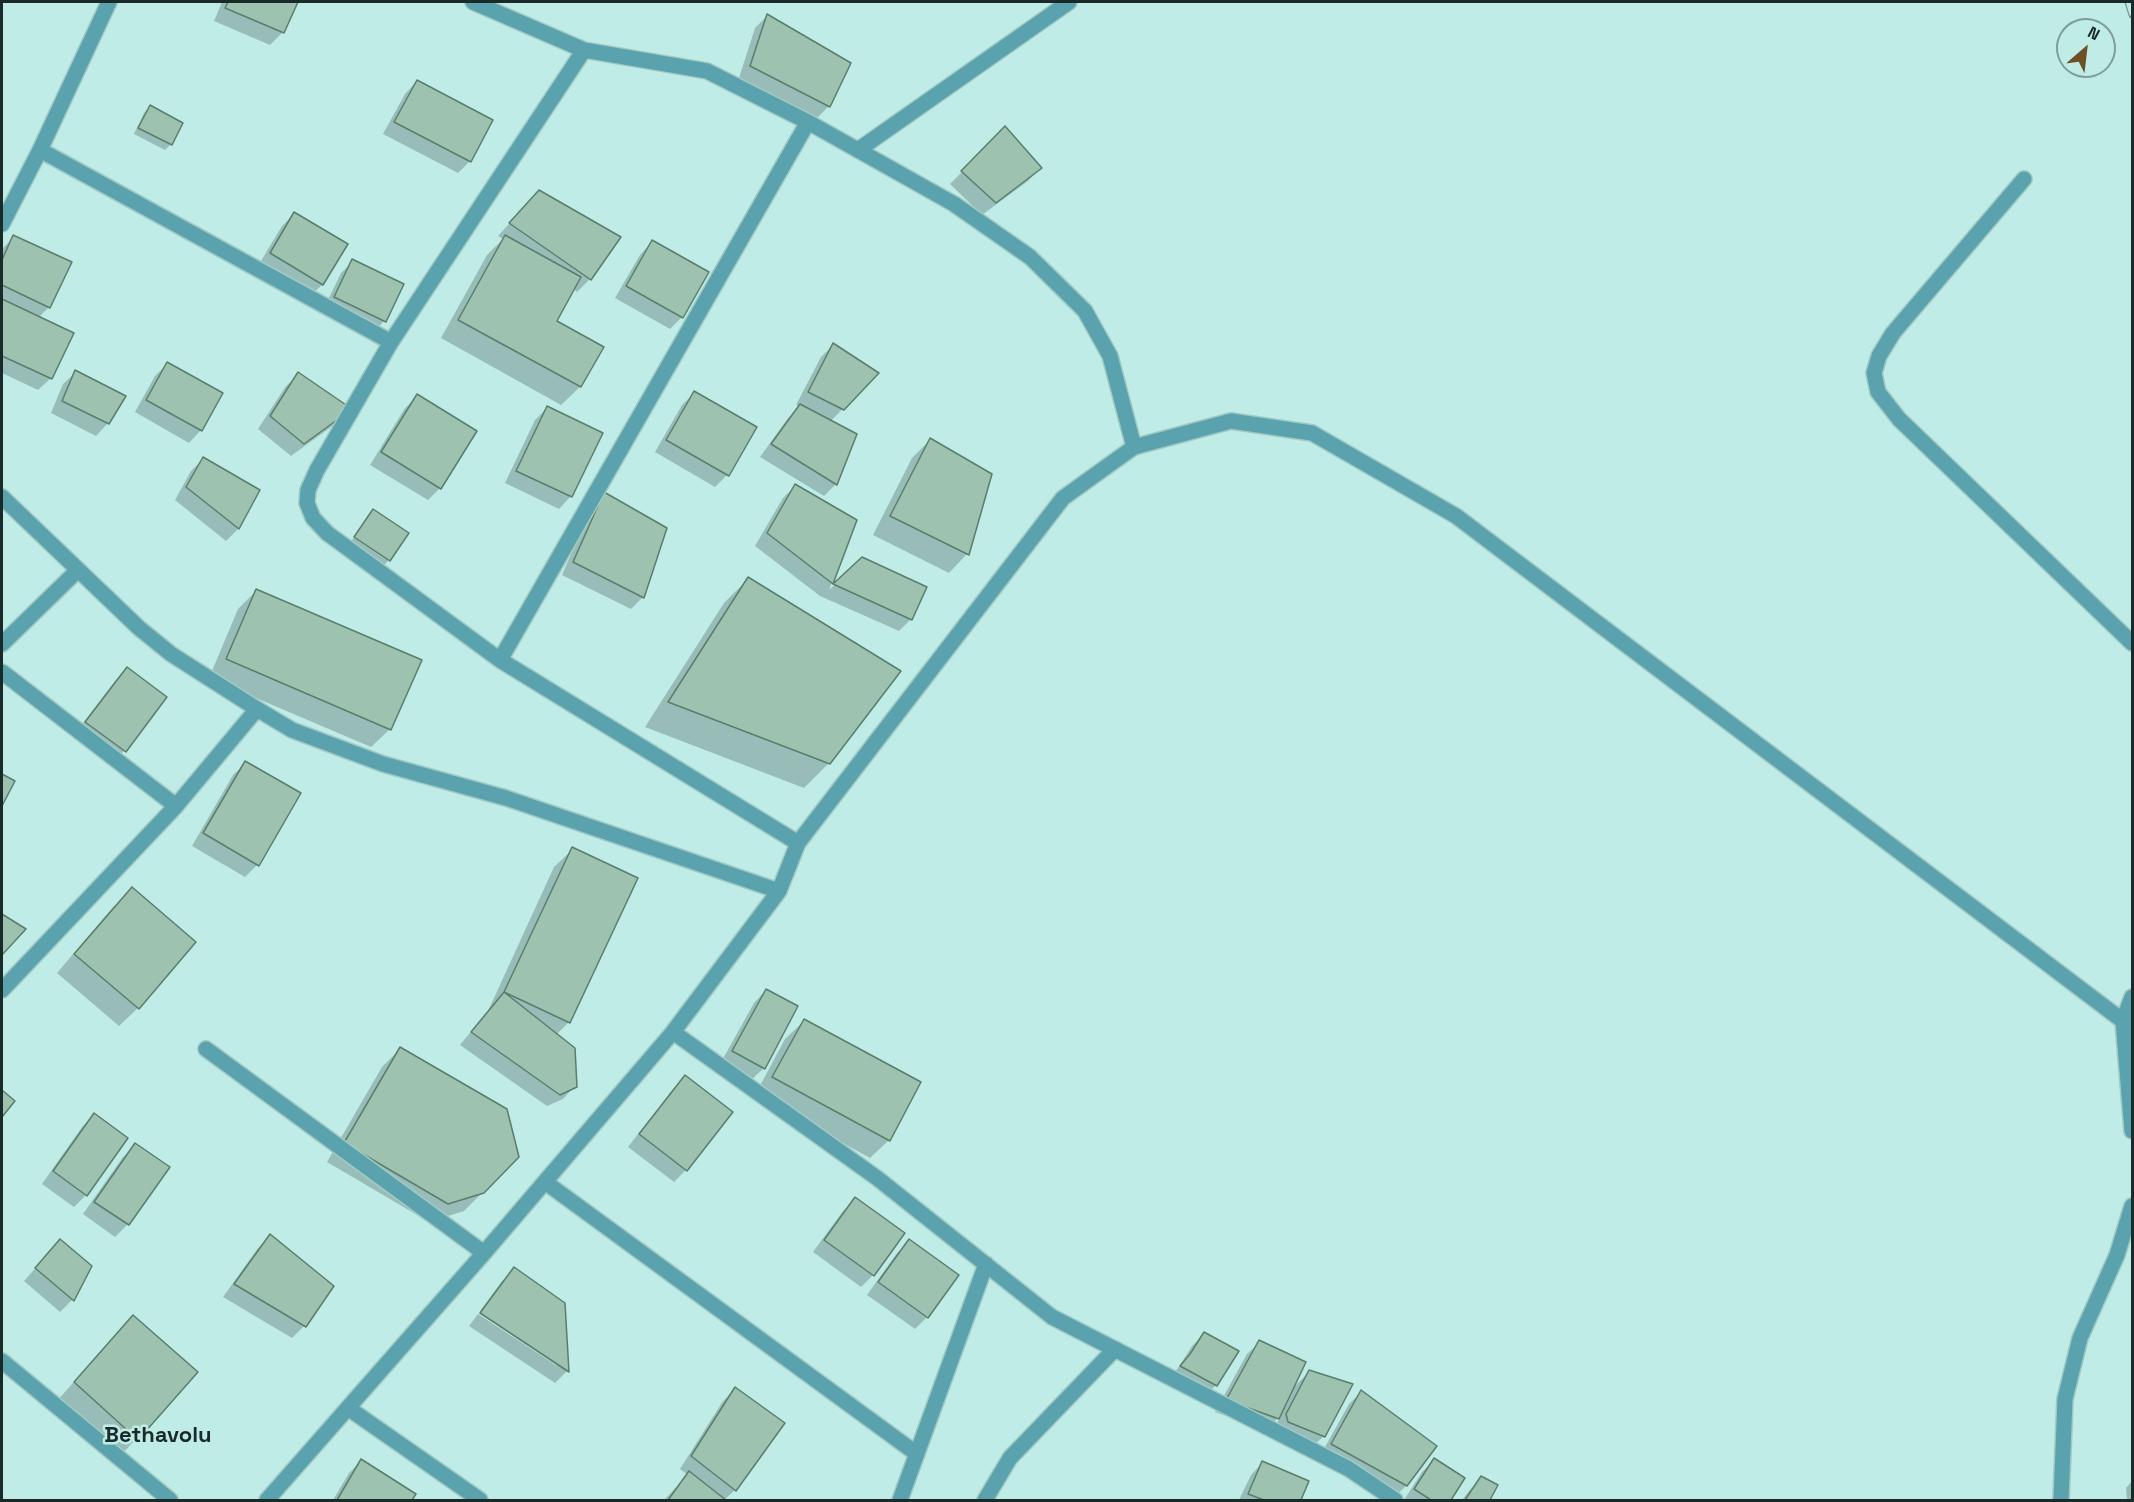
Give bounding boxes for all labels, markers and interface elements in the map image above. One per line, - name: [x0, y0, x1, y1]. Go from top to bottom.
- north arrow: [2056, 18, 2116, 78]
- text: N: [2084, 22, 2103, 45]
- district label: Bethavolu: [104, 1423, 212, 1449]

